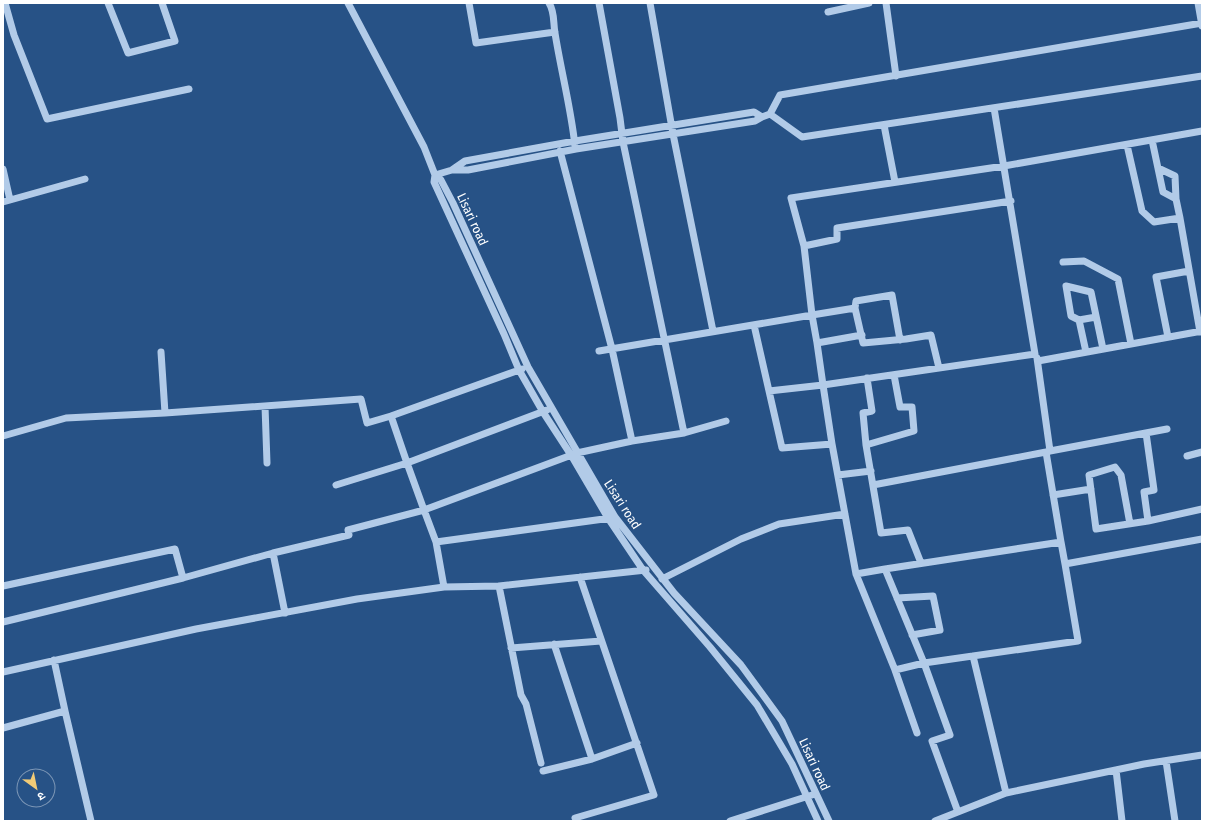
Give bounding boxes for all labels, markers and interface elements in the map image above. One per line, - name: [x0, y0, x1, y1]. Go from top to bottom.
- street label: Lisari road: [454, 191, 491, 248]
- street label: Lisari road: [601, 477, 644, 532]
- street label: Lisari road: [796, 736, 833, 793]
- north arrow: [16, 768, 56, 808]
- text: उ: [34, 789, 47, 803]

